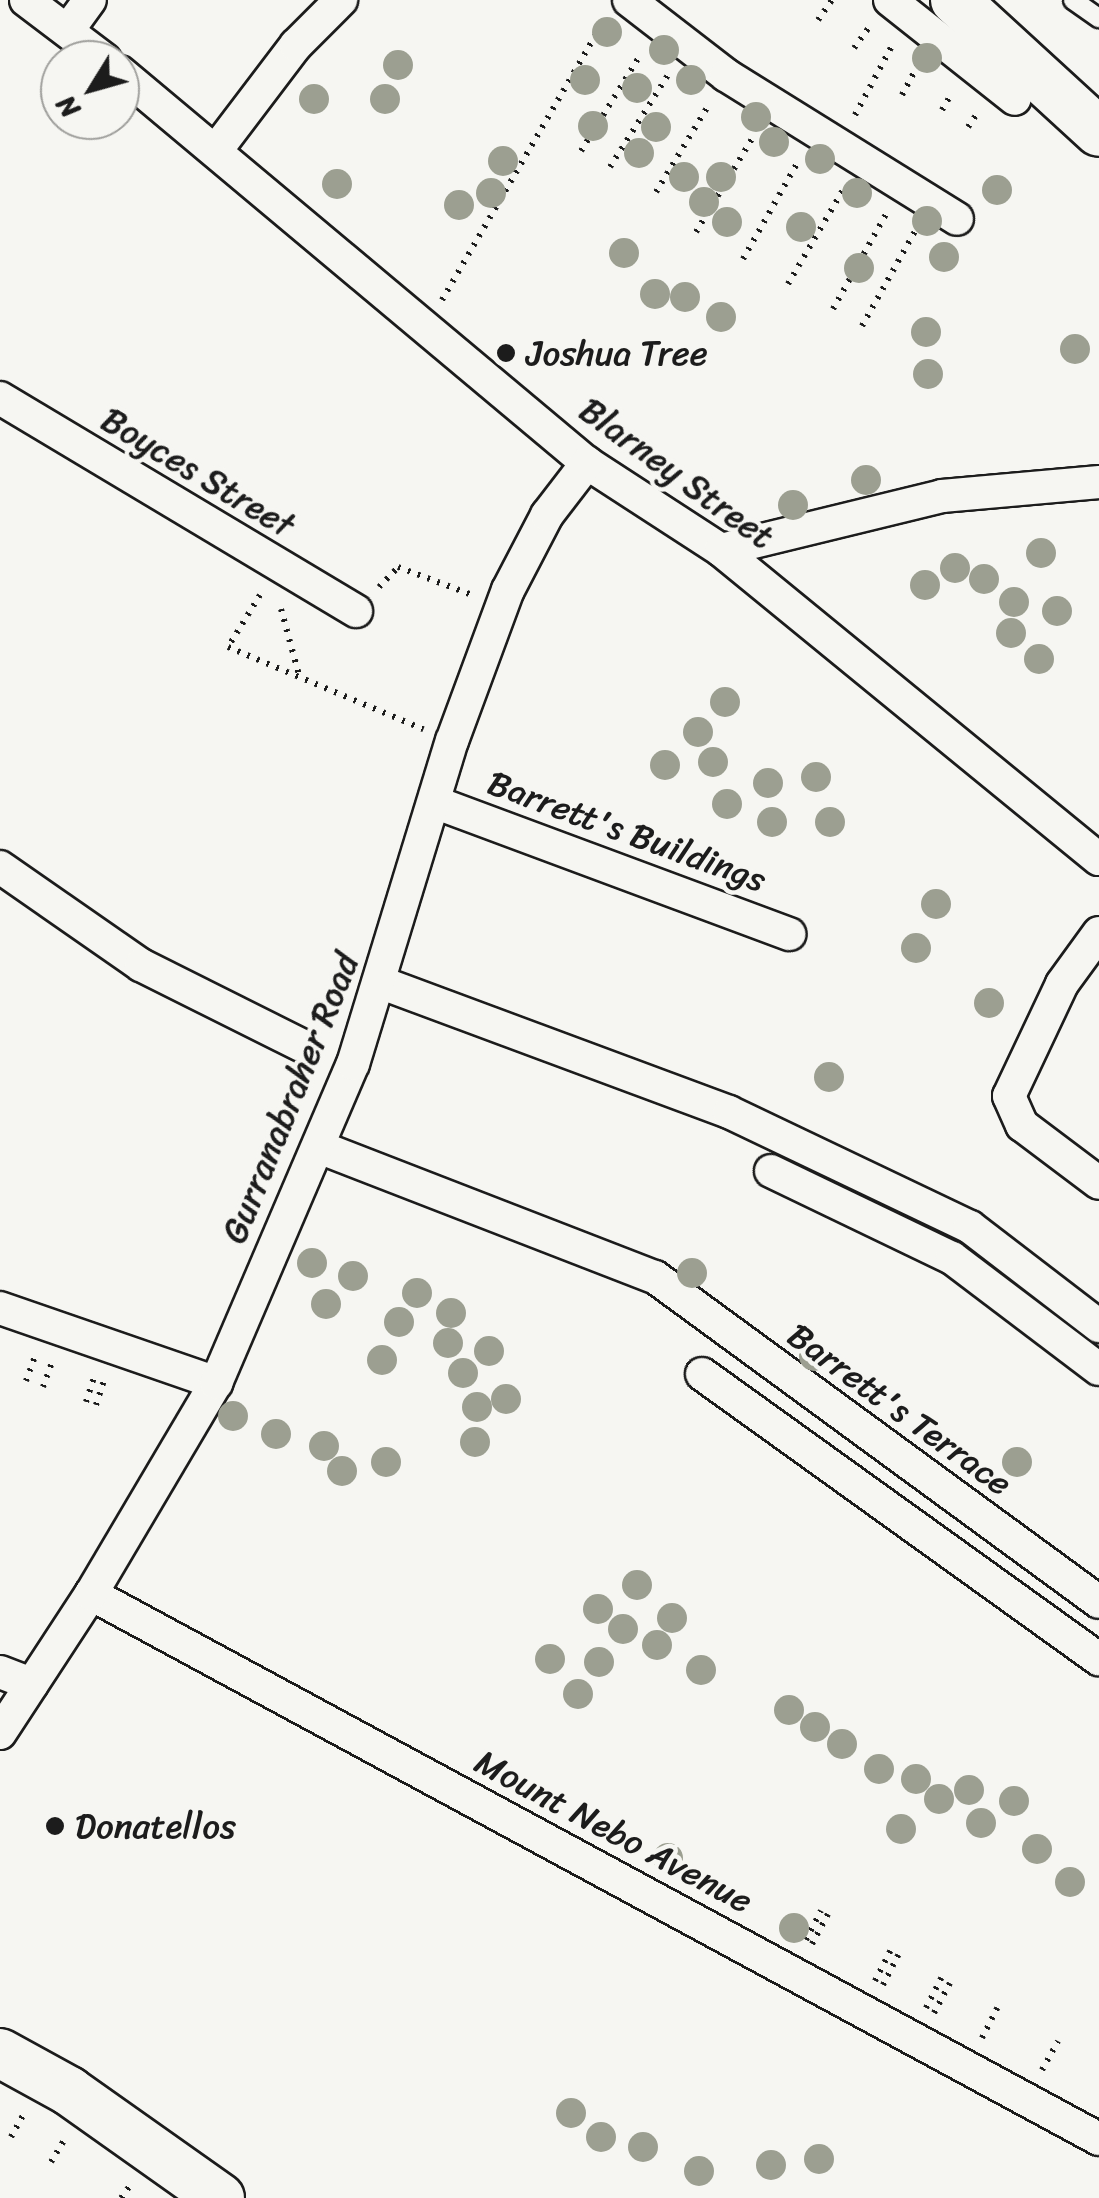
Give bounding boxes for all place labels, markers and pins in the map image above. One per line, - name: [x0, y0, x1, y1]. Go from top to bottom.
- place label: Joshua Tree: [526, 332, 707, 374]
- marker: Joshua Tree: [495, 342, 517, 364]
- place label: Donatellos: [75, 1805, 236, 1847]
- marker: Donatellos: [44, 1815, 66, 1837]

